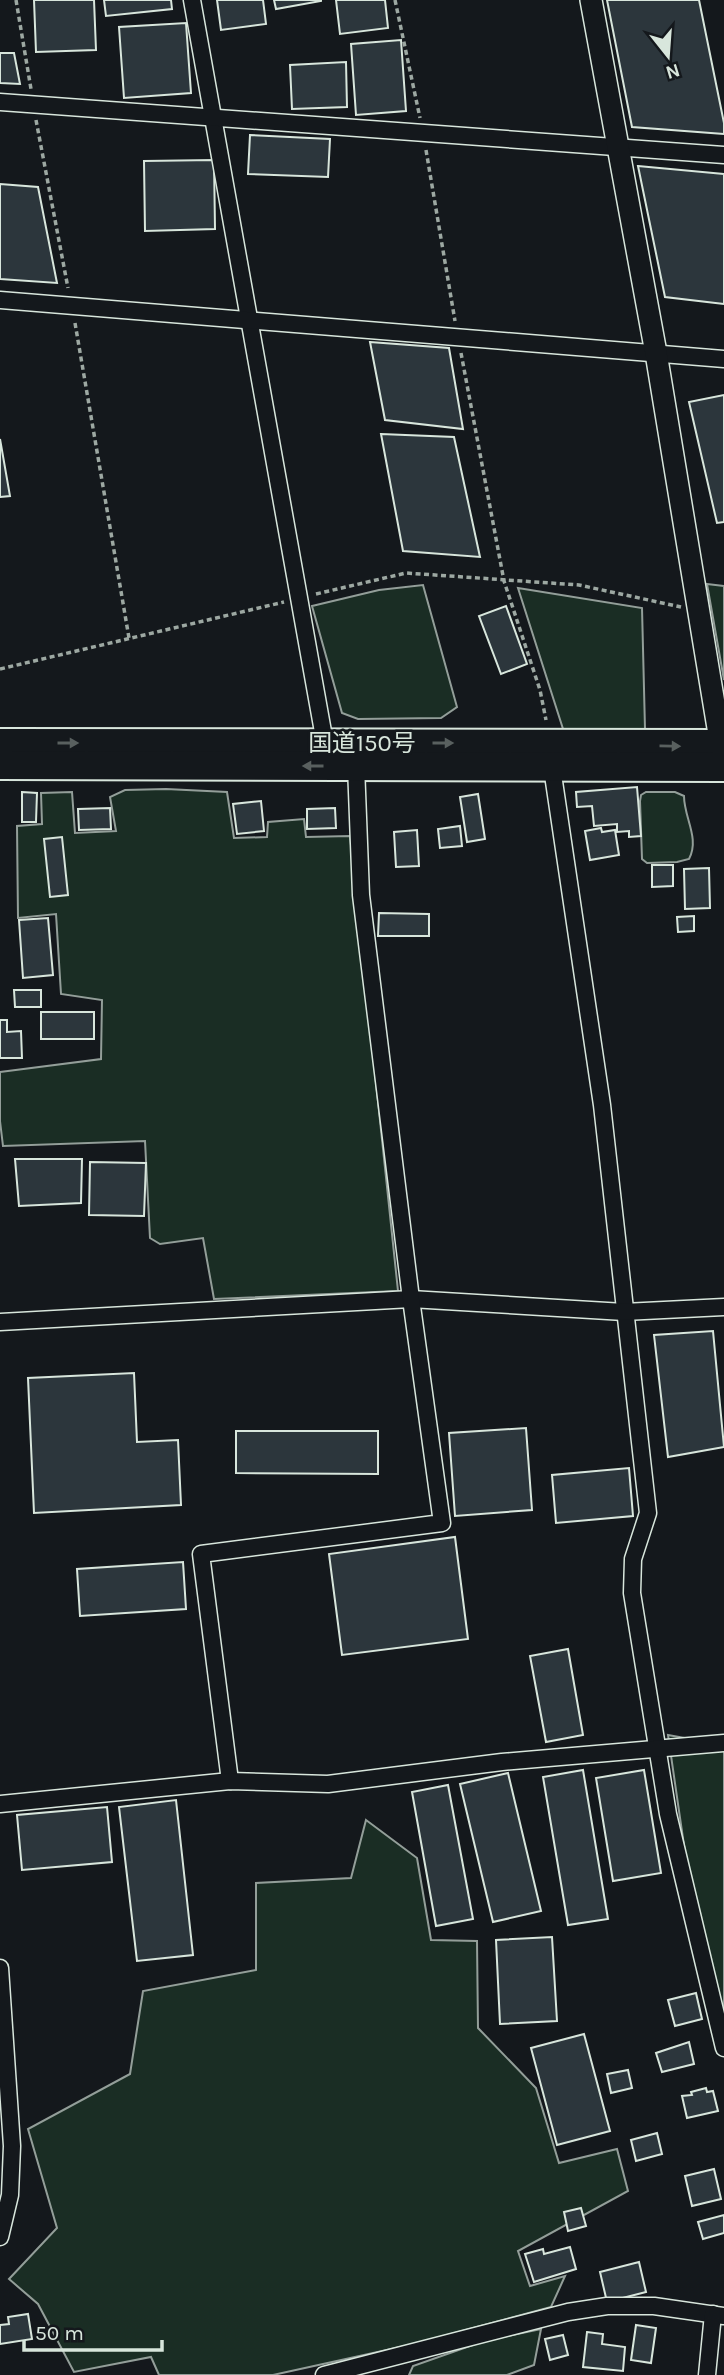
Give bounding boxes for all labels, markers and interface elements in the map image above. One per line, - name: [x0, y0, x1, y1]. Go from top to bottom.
- north arrow: [633, 21, 703, 91]
- text: N: [663, 59, 682, 84]
- street label: 国道150号: [308, 729, 416, 757]
- one-way arrow: [57, 737, 79, 749]
- one-way arrow: [432, 737, 454, 749]
- one-way arrow: [659, 740, 681, 751]
- one-way arrow: [302, 760, 324, 772]
- scale bar: [24, 2308, 163, 2352]
- text: 50 m: [35, 2321, 84, 2345]

